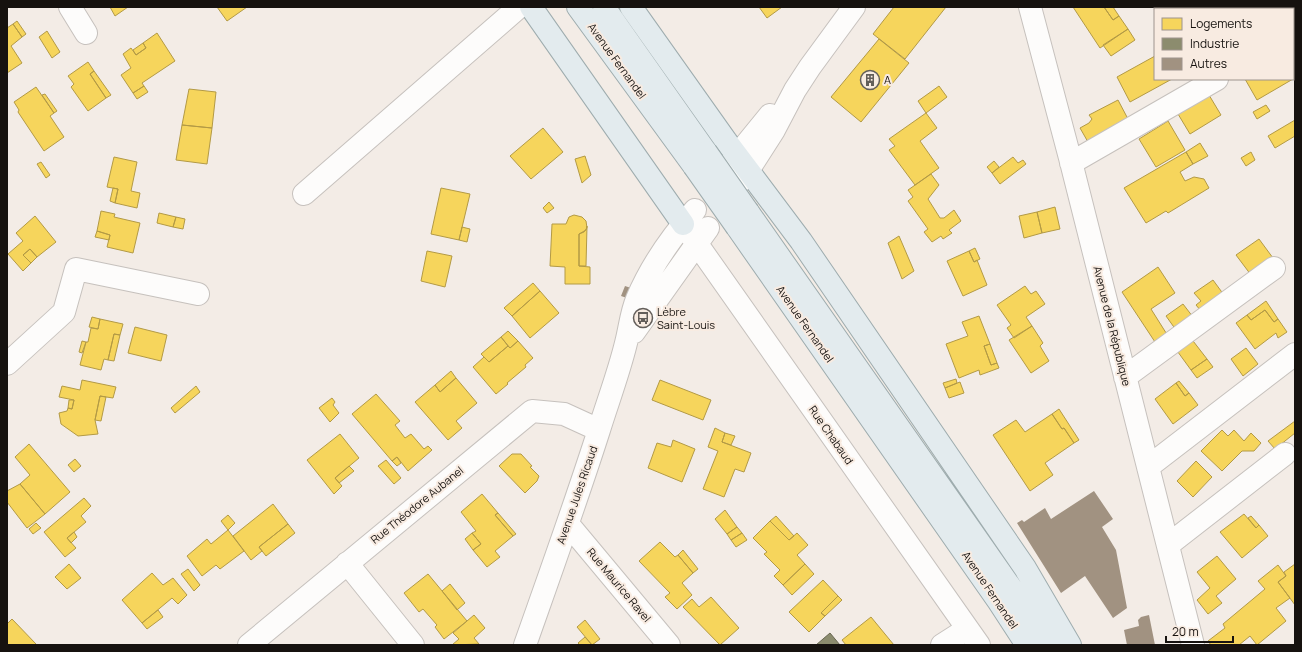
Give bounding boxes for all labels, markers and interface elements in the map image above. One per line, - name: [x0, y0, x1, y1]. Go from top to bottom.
- legend: [1154, 8, 1294, 80]
- text: Logements: [1190, 15, 1252, 32]
- street label: Avenue Fernandel: [585, 20, 650, 102]
- text: Industrie: [1190, 35, 1239, 52]
- text: Autres: [1190, 55, 1227, 72]
- building icon: A: [859, 69, 881, 91]
- place label: A: [884, 72, 891, 87]
- street label: Avenue de la République: [1090, 264, 1135, 388]
- street label: Avenue Fernandel: [773, 282, 837, 365]
- place label: Lèbre Saint-Louis: [657, 304, 715, 332]
- bus stop icon: Lèbre Saint-Louis: [632, 307, 654, 329]
- street label: Rue Chabaud: [806, 402, 857, 467]
- street label: Avenue Jules Ricaud: [553, 444, 600, 546]
- street label: Rue Théodore Aubanel: [367, 463, 466, 547]
- street label: Rue Maurice Ravel: [584, 545, 655, 625]
- street label: Avenue Fernandel: [959, 548, 1022, 631]
- scale bar: [1166, 618, 1233, 644]
- text: 20 m: [1172, 623, 1199, 640]

